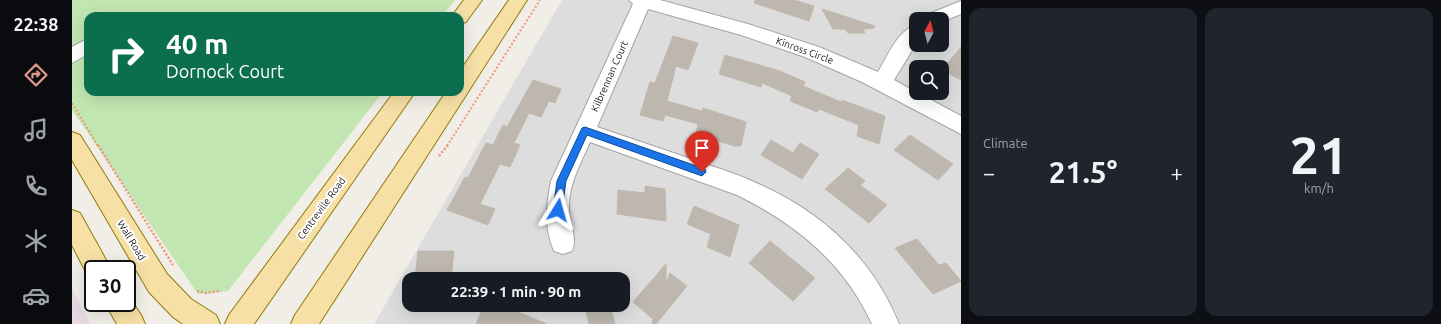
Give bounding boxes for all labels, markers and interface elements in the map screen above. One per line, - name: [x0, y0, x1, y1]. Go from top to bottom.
- north arrow: [909, 12, 949, 52]
- map controls: [909, 12, 949, 100]
- text: 22:38: [13, 14, 59, 34]
- icon: right: [100, 28, 152, 80]
- text: 40 m: [166, 28, 228, 59]
- street label: Kinross Circle: [775, 35, 835, 66]
- street label: Kilbrennan Court: [589, 39, 630, 113]
- button: search: [909, 60, 949, 100]
- icon: directions: [22, 61, 50, 89]
- text: Dornock Court: [166, 61, 284, 81]
- icon: music: [22, 116, 50, 144]
- text: 21: [1290, 126, 1348, 184]
- pin: [685, 131, 719, 172]
- text: Climate: [983, 136, 1028, 150]
- icon: arrive: [691, 137, 713, 159]
- text: 21.5°: [1049, 155, 1117, 189]
- text: −: [983, 160, 995, 185]
- text: +: [1171, 160, 1183, 185]
- icon: phone: [22, 172, 50, 200]
- street label: Centreville Road: [295, 175, 348, 241]
- text: km/h: [1304, 181, 1334, 195]
- position arrow: [537, 189, 579, 231]
- street label: Wall Road: [115, 218, 148, 262]
- icon: climate: [22, 227, 50, 255]
- speed limit sign: 30: [84, 260, 136, 312]
- icon: car: [22, 282, 50, 310]
- text: 22:39 · 1 min · 90 m: [451, 283, 581, 300]

